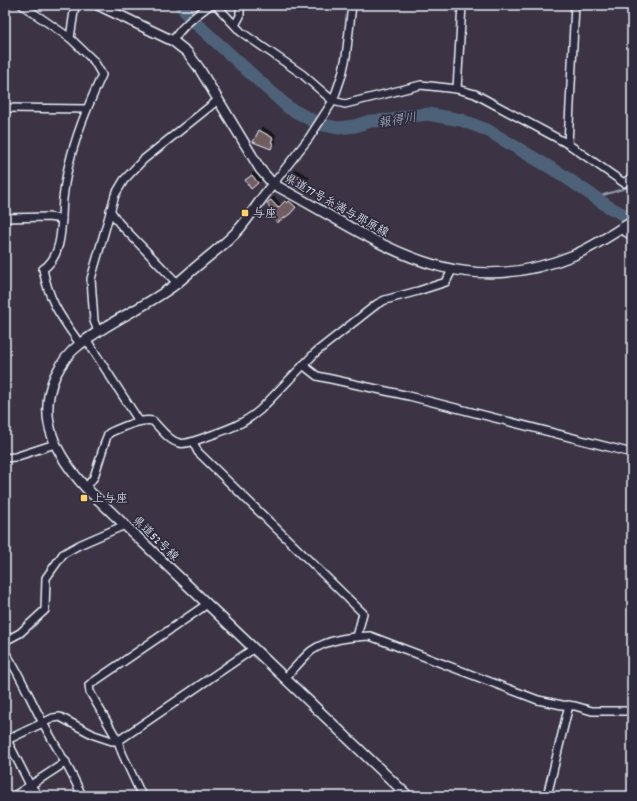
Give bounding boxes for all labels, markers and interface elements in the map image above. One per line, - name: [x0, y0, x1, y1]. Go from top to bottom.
- water label: 報得川: [377, 109, 418, 134]
- street label: 県道77号糸満与那原線: [281, 170, 392, 242]
- place label: 与座: [253, 206, 277, 223]
- marker: 与座: [240, 208, 250, 218]
- place label: 上与座: [92, 491, 128, 508]
- marker: 上与座: [79, 493, 89, 503]
- street label: 県道52号線: [128, 513, 182, 566]

